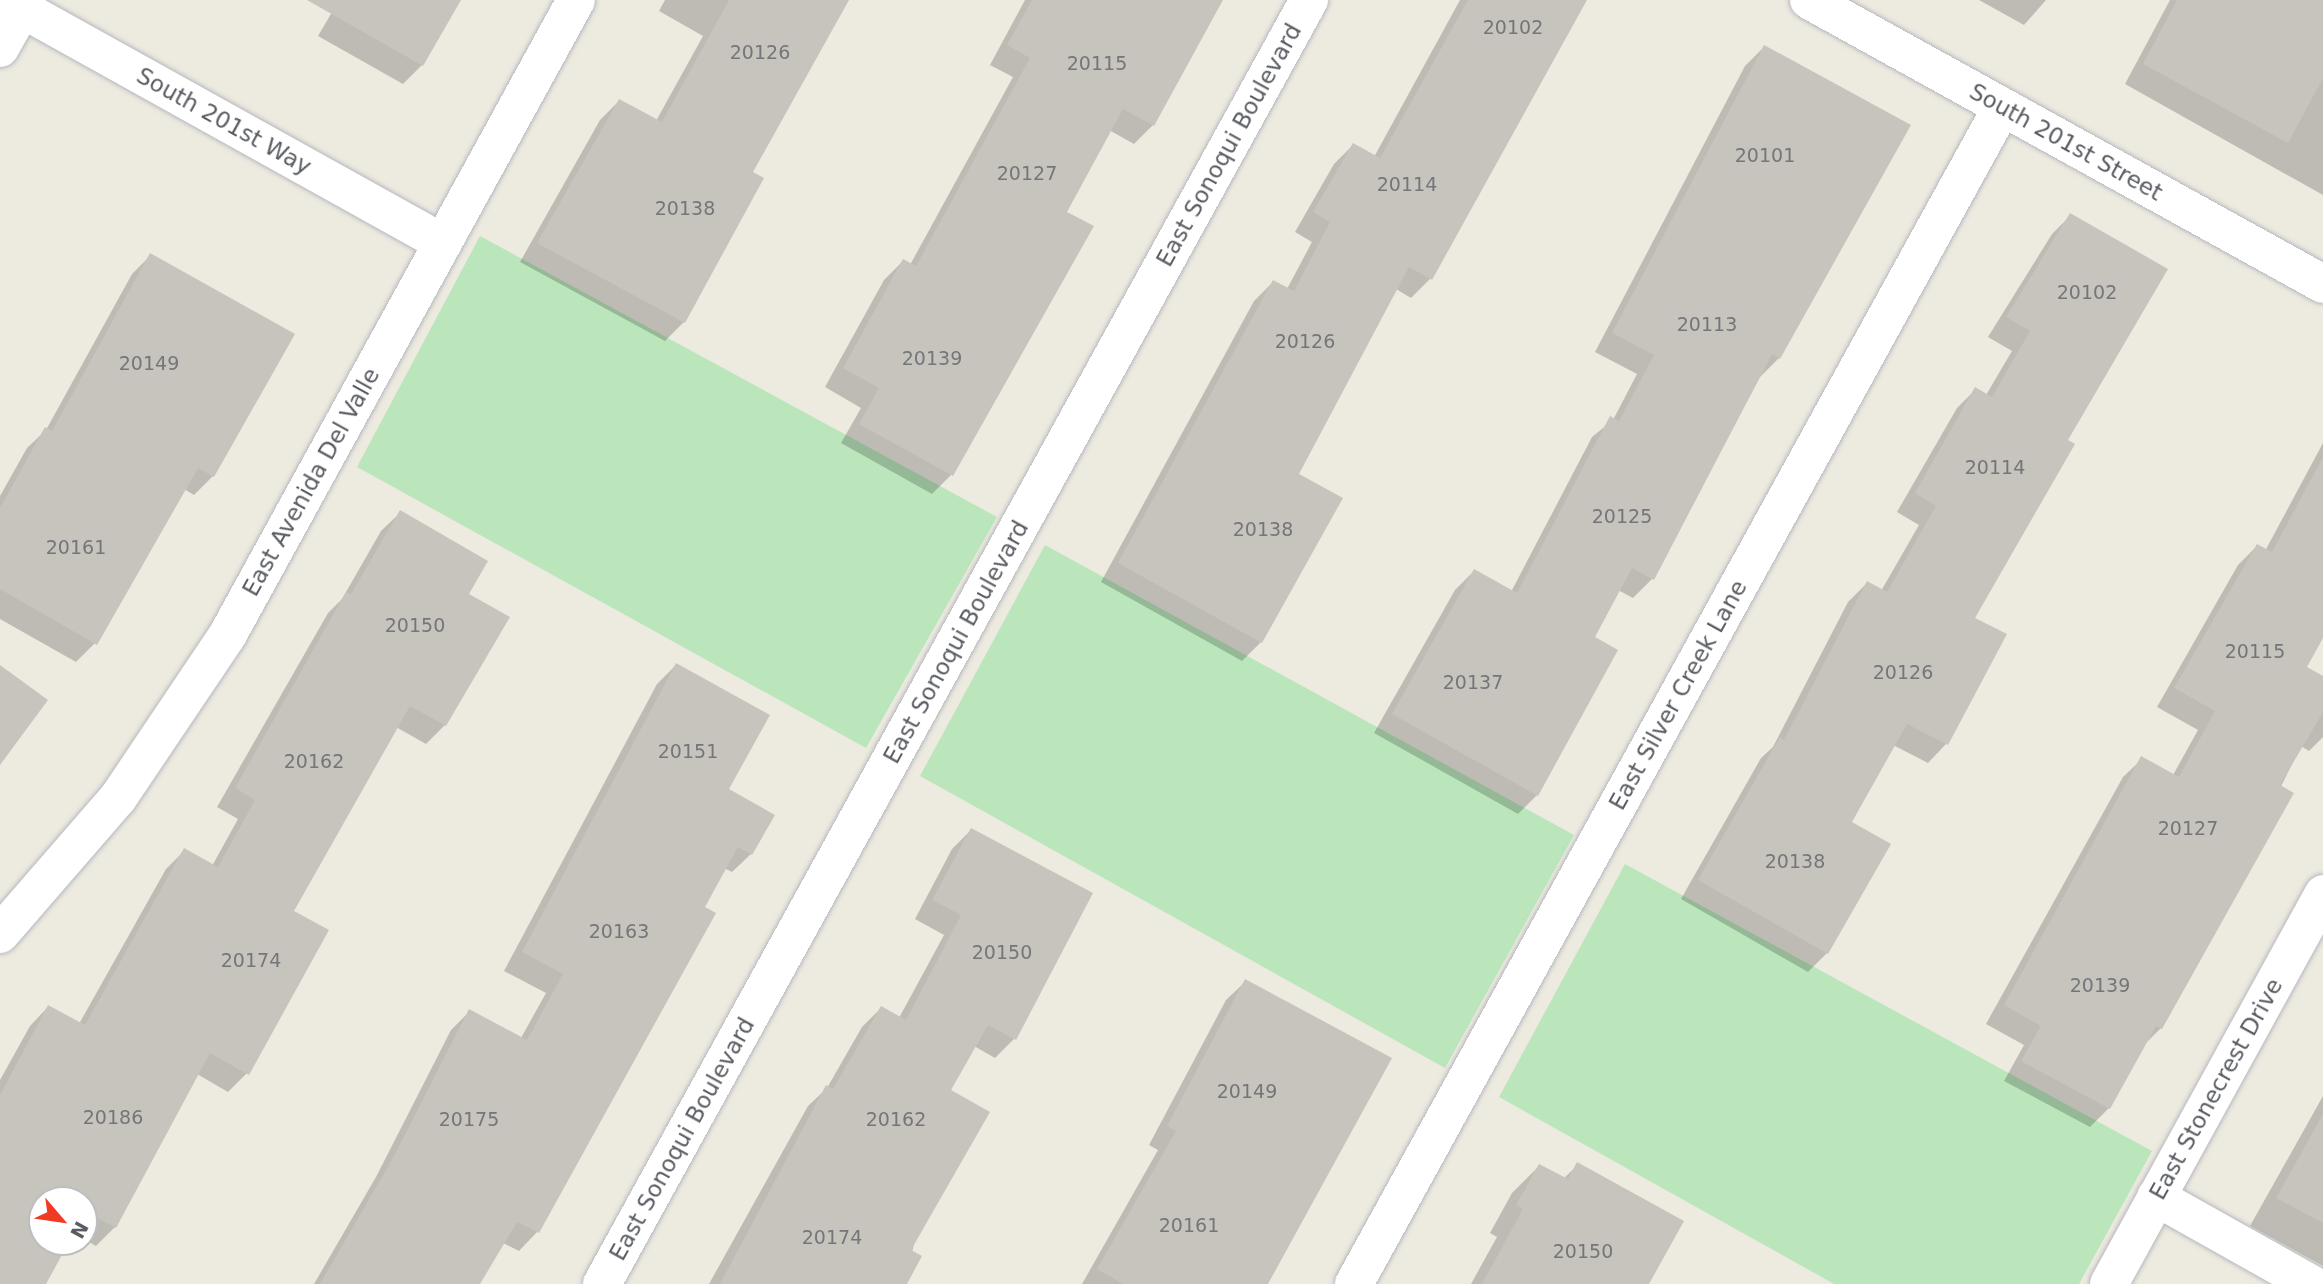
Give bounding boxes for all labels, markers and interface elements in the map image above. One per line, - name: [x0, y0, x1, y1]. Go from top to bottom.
- house number: 20102: [1483, 17, 1543, 39]
- street label: East Sonoqui Boulevard: [1151, 19, 1307, 271]
- house number: 20126: [730, 42, 790, 64]
- house number: 20115: [1067, 53, 1127, 75]
- street label: South 201st Way: [132, 62, 316, 180]
- street label: South 201st Street: [1965, 78, 2167, 206]
- house number: 20101: [1735, 145, 1795, 167]
- house number: 20127: [997, 163, 1057, 185]
- house number: 20114: [1377, 174, 1437, 196]
- house number: 20138: [655, 198, 715, 220]
- house number: 20102: [2057, 282, 2117, 304]
- house number: 20113: [1677, 314, 1737, 336]
- house number: 20126: [1275, 331, 1335, 353]
- house number: 20139: [902, 348, 962, 370]
- house number: 20149: [119, 353, 179, 375]
- street label: East Avenida Del Valle: [237, 363, 385, 601]
- house number: 20114: [1965, 457, 2025, 479]
- house number: 20125: [1592, 506, 1652, 528]
- street label: East Sonoqui Boulevard: [878, 516, 1034, 768]
- house number: 20138: [1233, 519, 1293, 541]
- house number: 20161: [46, 537, 106, 559]
- street label: East Silver Creek Lane: [1603, 575, 1753, 815]
- house number: 20150: [385, 615, 445, 637]
- house number: 20115: [2225, 641, 2285, 663]
- house number: 20126: [1873, 662, 1933, 684]
- house number: 20137: [1443, 672, 1503, 694]
- house number: 20151: [658, 741, 718, 763]
- house number: 20162: [284, 751, 344, 773]
- house number: 20127: [2158, 818, 2218, 840]
- house number: 20138: [1765, 851, 1825, 873]
- house number: 20163: [589, 921, 649, 943]
- house number: 20150: [972, 942, 1032, 964]
- house number: 20174: [221, 950, 281, 972]
- street label: East Stonecrest Drive: [2144, 974, 2288, 1204]
- house number: 20139: [2070, 975, 2130, 997]
- street label: East Sonoqui Boulevard: [604, 1013, 760, 1265]
- house number: 20149: [1217, 1081, 1277, 1103]
- house number: 20186: [83, 1107, 143, 1129]
- house number: 20175: [439, 1109, 499, 1131]
- house number: 20162: [866, 1109, 926, 1131]
- north arrow: [28, 1186, 98, 1256]
- house number: 20161: [1159, 1215, 1219, 1237]
- text: N: [66, 1218, 93, 1243]
- house number: 20174: [802, 1227, 862, 1249]
- house number: 20150: [1553, 1241, 1613, 1263]

